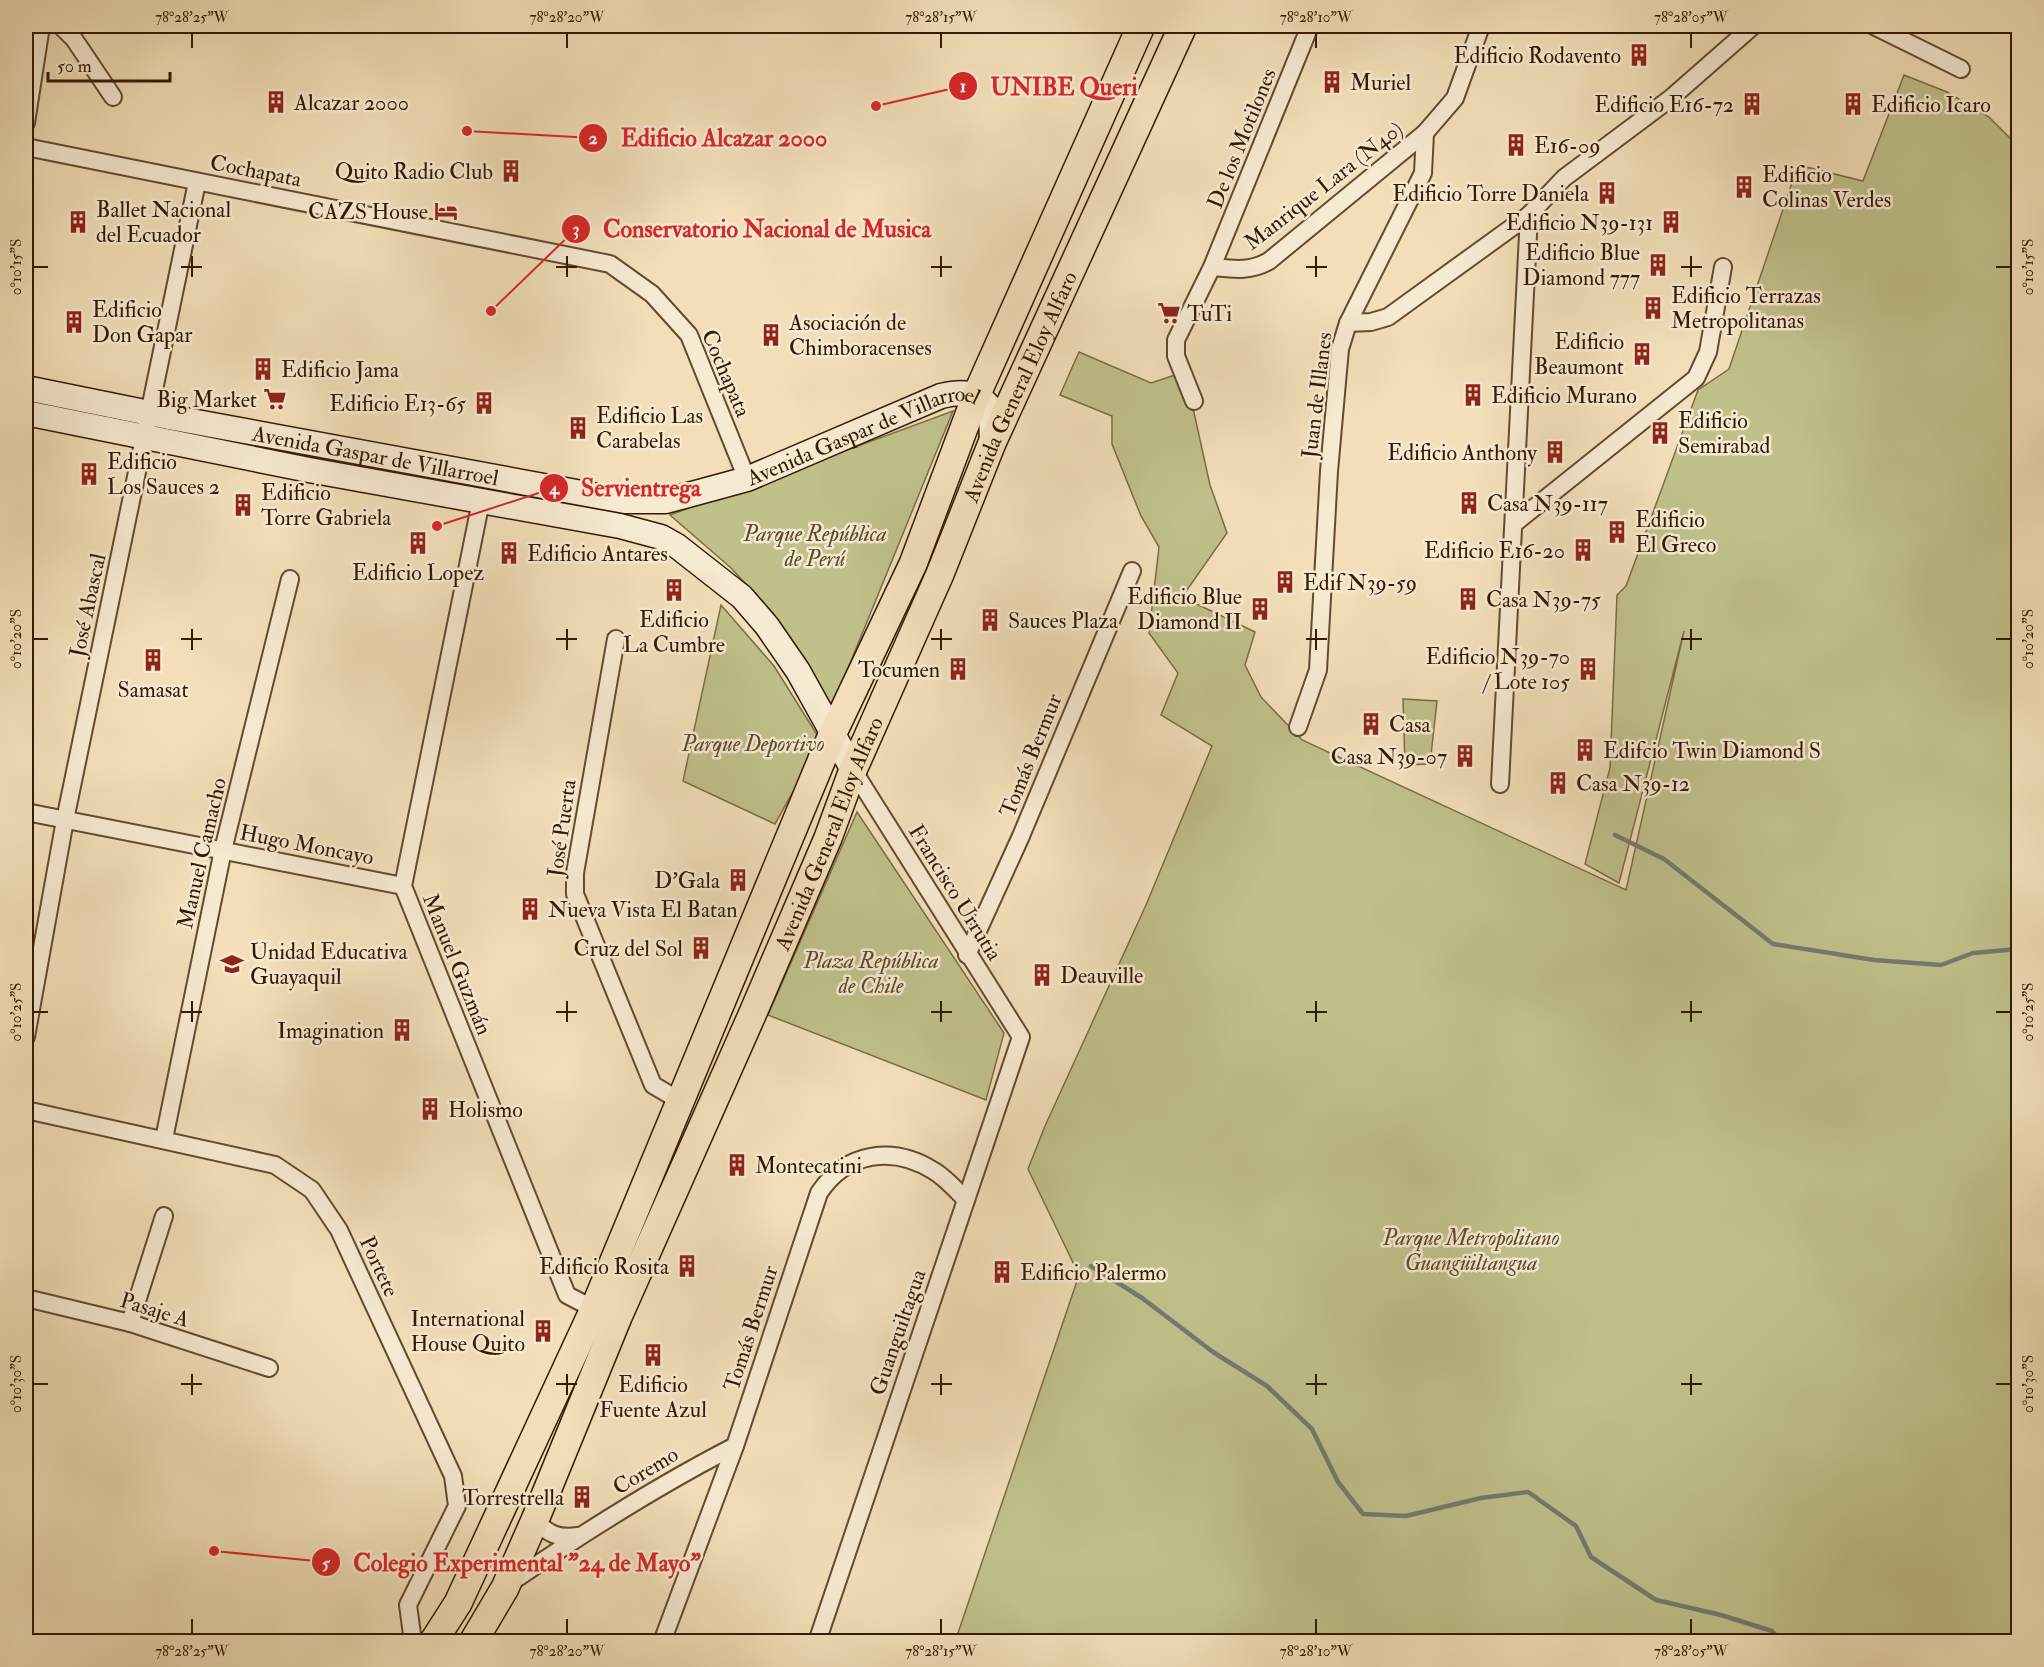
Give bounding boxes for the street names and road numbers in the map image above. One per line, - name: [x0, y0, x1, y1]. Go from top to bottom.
- street label: De los Motilones: [1201, 64, 1283, 213]
- street label: Manrique Lara (N40): [1239, 115, 1409, 256]
- street label: Cochapata: [208, 148, 305, 195]
- street label: Avenida General Eloy Alfaro: [957, 267, 1084, 507]
- street label: Cochapata: [694, 325, 757, 423]
- street label: Juan de Illanes: [1295, 330, 1339, 461]
- street label: Avenida Gaspar de Villarroel: [741, 380, 985, 493]
- street label: Avenida Gaspar de Villarroel: [249, 419, 501, 493]
- street label: José Abascal: [63, 550, 113, 661]
- street label: Tomás Bermur: [993, 689, 1069, 821]
- street label: Avenida General Eloy Alfaro: [768, 712, 890, 956]
- street label: Manuel Camacho: [171, 775, 233, 932]
- street label: José Puerta: [541, 777, 583, 880]
- street label: Hugo Moncayo: [237, 818, 376, 872]
- street label: Francisco Urrutia: [902, 819, 1009, 967]
- street label: Manuel Guzmán: [416, 889, 498, 1039]
- street label: Portete: [353, 1232, 405, 1301]
- street label: Tomás Bermur: [717, 1261, 785, 1395]
- street label: Guanguiltagua: [863, 1265, 933, 1399]
- street label: Pasaje A: [117, 1286, 193, 1334]
- street label: Coremo: [608, 1440, 683, 1501]

